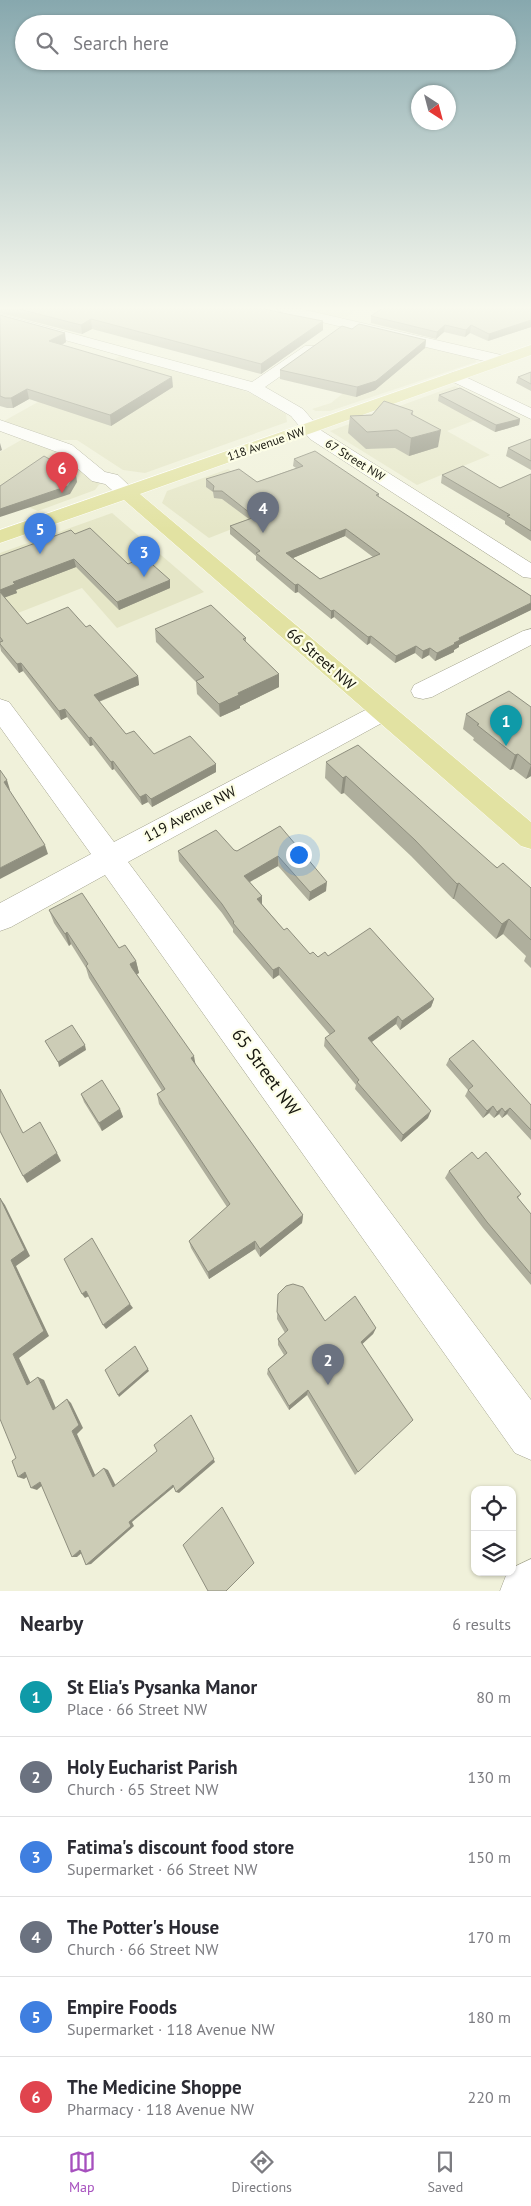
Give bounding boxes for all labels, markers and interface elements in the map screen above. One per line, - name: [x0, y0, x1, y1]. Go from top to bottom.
- search box: [15, 15, 516, 70]
- icon: search: [33, 29, 61, 57]
- text: Search here: [73, 31, 169, 55]
- north arrow: [411, 85, 456, 130]
- street label: 118 Avenue NW: [225, 423, 307, 464]
- street label: 67 Street NW: [323, 435, 388, 484]
- pin: 6: [46, 452, 78, 493]
- pin: 4: [247, 492, 279, 533]
- pin: 5: [24, 513, 56, 554]
- pin: 3: [128, 536, 160, 577]
- street label: 66 Street NW: [283, 624, 360, 694]
- pin: 1: [490, 705, 522, 746]
- street label: 119 Avenue NW: [141, 781, 240, 846]
- your location: [286, 842, 312, 868]
- street label: 65 Street NW: [227, 1024, 306, 1120]
- pin: 2: [312, 1344, 344, 1385]
- map controls: [471, 1486, 516, 1576]
- button: locate: [471, 1486, 516, 1531]
- button: layers: [471, 1531, 516, 1576]
- text: Nearby: [20, 1610, 83, 1637]
- text: 6 results: [452, 1614, 511, 1634]
- text: St Elia's Pysanka Manor: [67, 1675, 257, 1699]
- text: 1: [31, 1687, 41, 1707]
- text: 80 m: [476, 1687, 511, 1707]
- text: Place · 66 Street NW: [67, 1699, 207, 1719]
- text: Holy Eucharist Parish: [67, 1755, 238, 1779]
- text: 2: [31, 1767, 41, 1787]
- text: 130 m: [468, 1767, 511, 1787]
- text: Church · 65 Street NW: [67, 1779, 219, 1799]
- text: Fatima's discount food store: [67, 1835, 294, 1859]
- text: 3: [31, 1847, 41, 1867]
- text: 150 m: [468, 1847, 511, 1867]
- text: Supermarket · 66 Street NW: [67, 1859, 257, 1879]
- text: The Potter's House: [67, 1915, 219, 1939]
- text: 4: [31, 1927, 41, 1947]
- text: 170 m: [468, 1927, 511, 1947]
- text: Church · 66 Street NW: [67, 1939, 219, 1959]
- text: Empire Foods: [67, 1995, 177, 2019]
- text: 5: [31, 2007, 41, 2027]
- text: 180 m: [468, 2007, 511, 2027]
- text: Supermarket · 118 Avenue NW: [67, 2019, 275, 2039]
- text: The Medicine Shoppe: [67, 2075, 242, 2099]
- text: 6: [31, 2087, 41, 2107]
- text: 220 m: [468, 2087, 511, 2107]
- text: Pharmacy · 118 Avenue NW: [67, 2099, 254, 2119]
- tab: Map: [68, 2148, 96, 2196]
- tab: Directions: [231, 2148, 292, 2196]
- tab: Saved: [428, 2148, 463, 2196]

